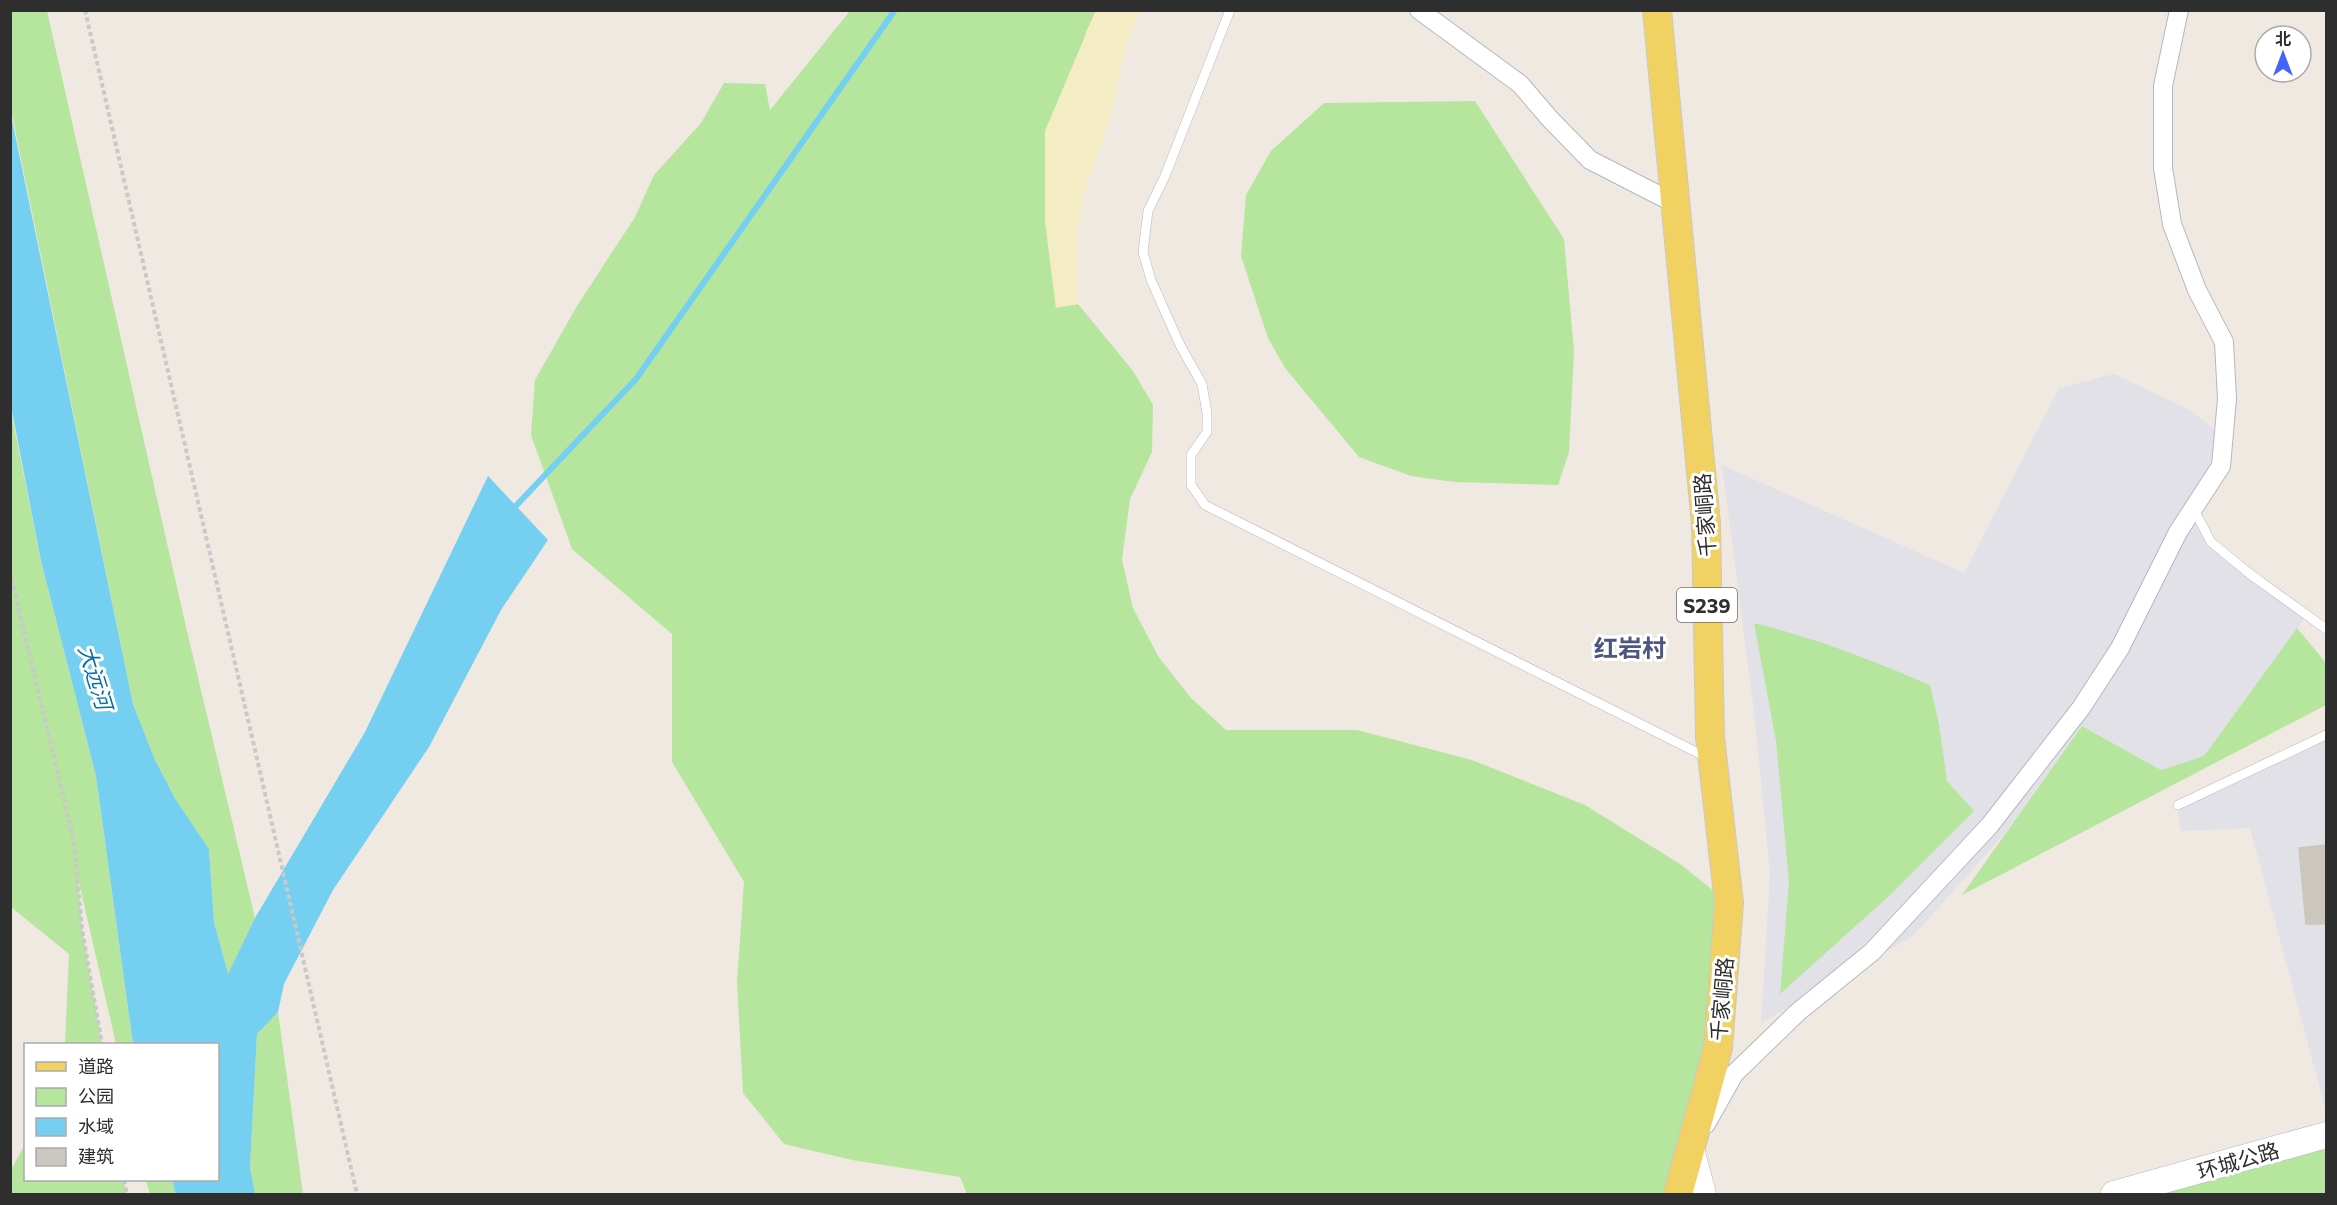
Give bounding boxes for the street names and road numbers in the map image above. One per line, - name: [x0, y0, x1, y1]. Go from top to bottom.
- street label: 千家峒路: [1689, 472, 1719, 558]
- road number: S239: [1677, 588, 1737, 622]
- street label: 千家峒路: [1705, 956, 1737, 1042]
- street label: 环城公路: [2194, 1136, 2282, 1184]

